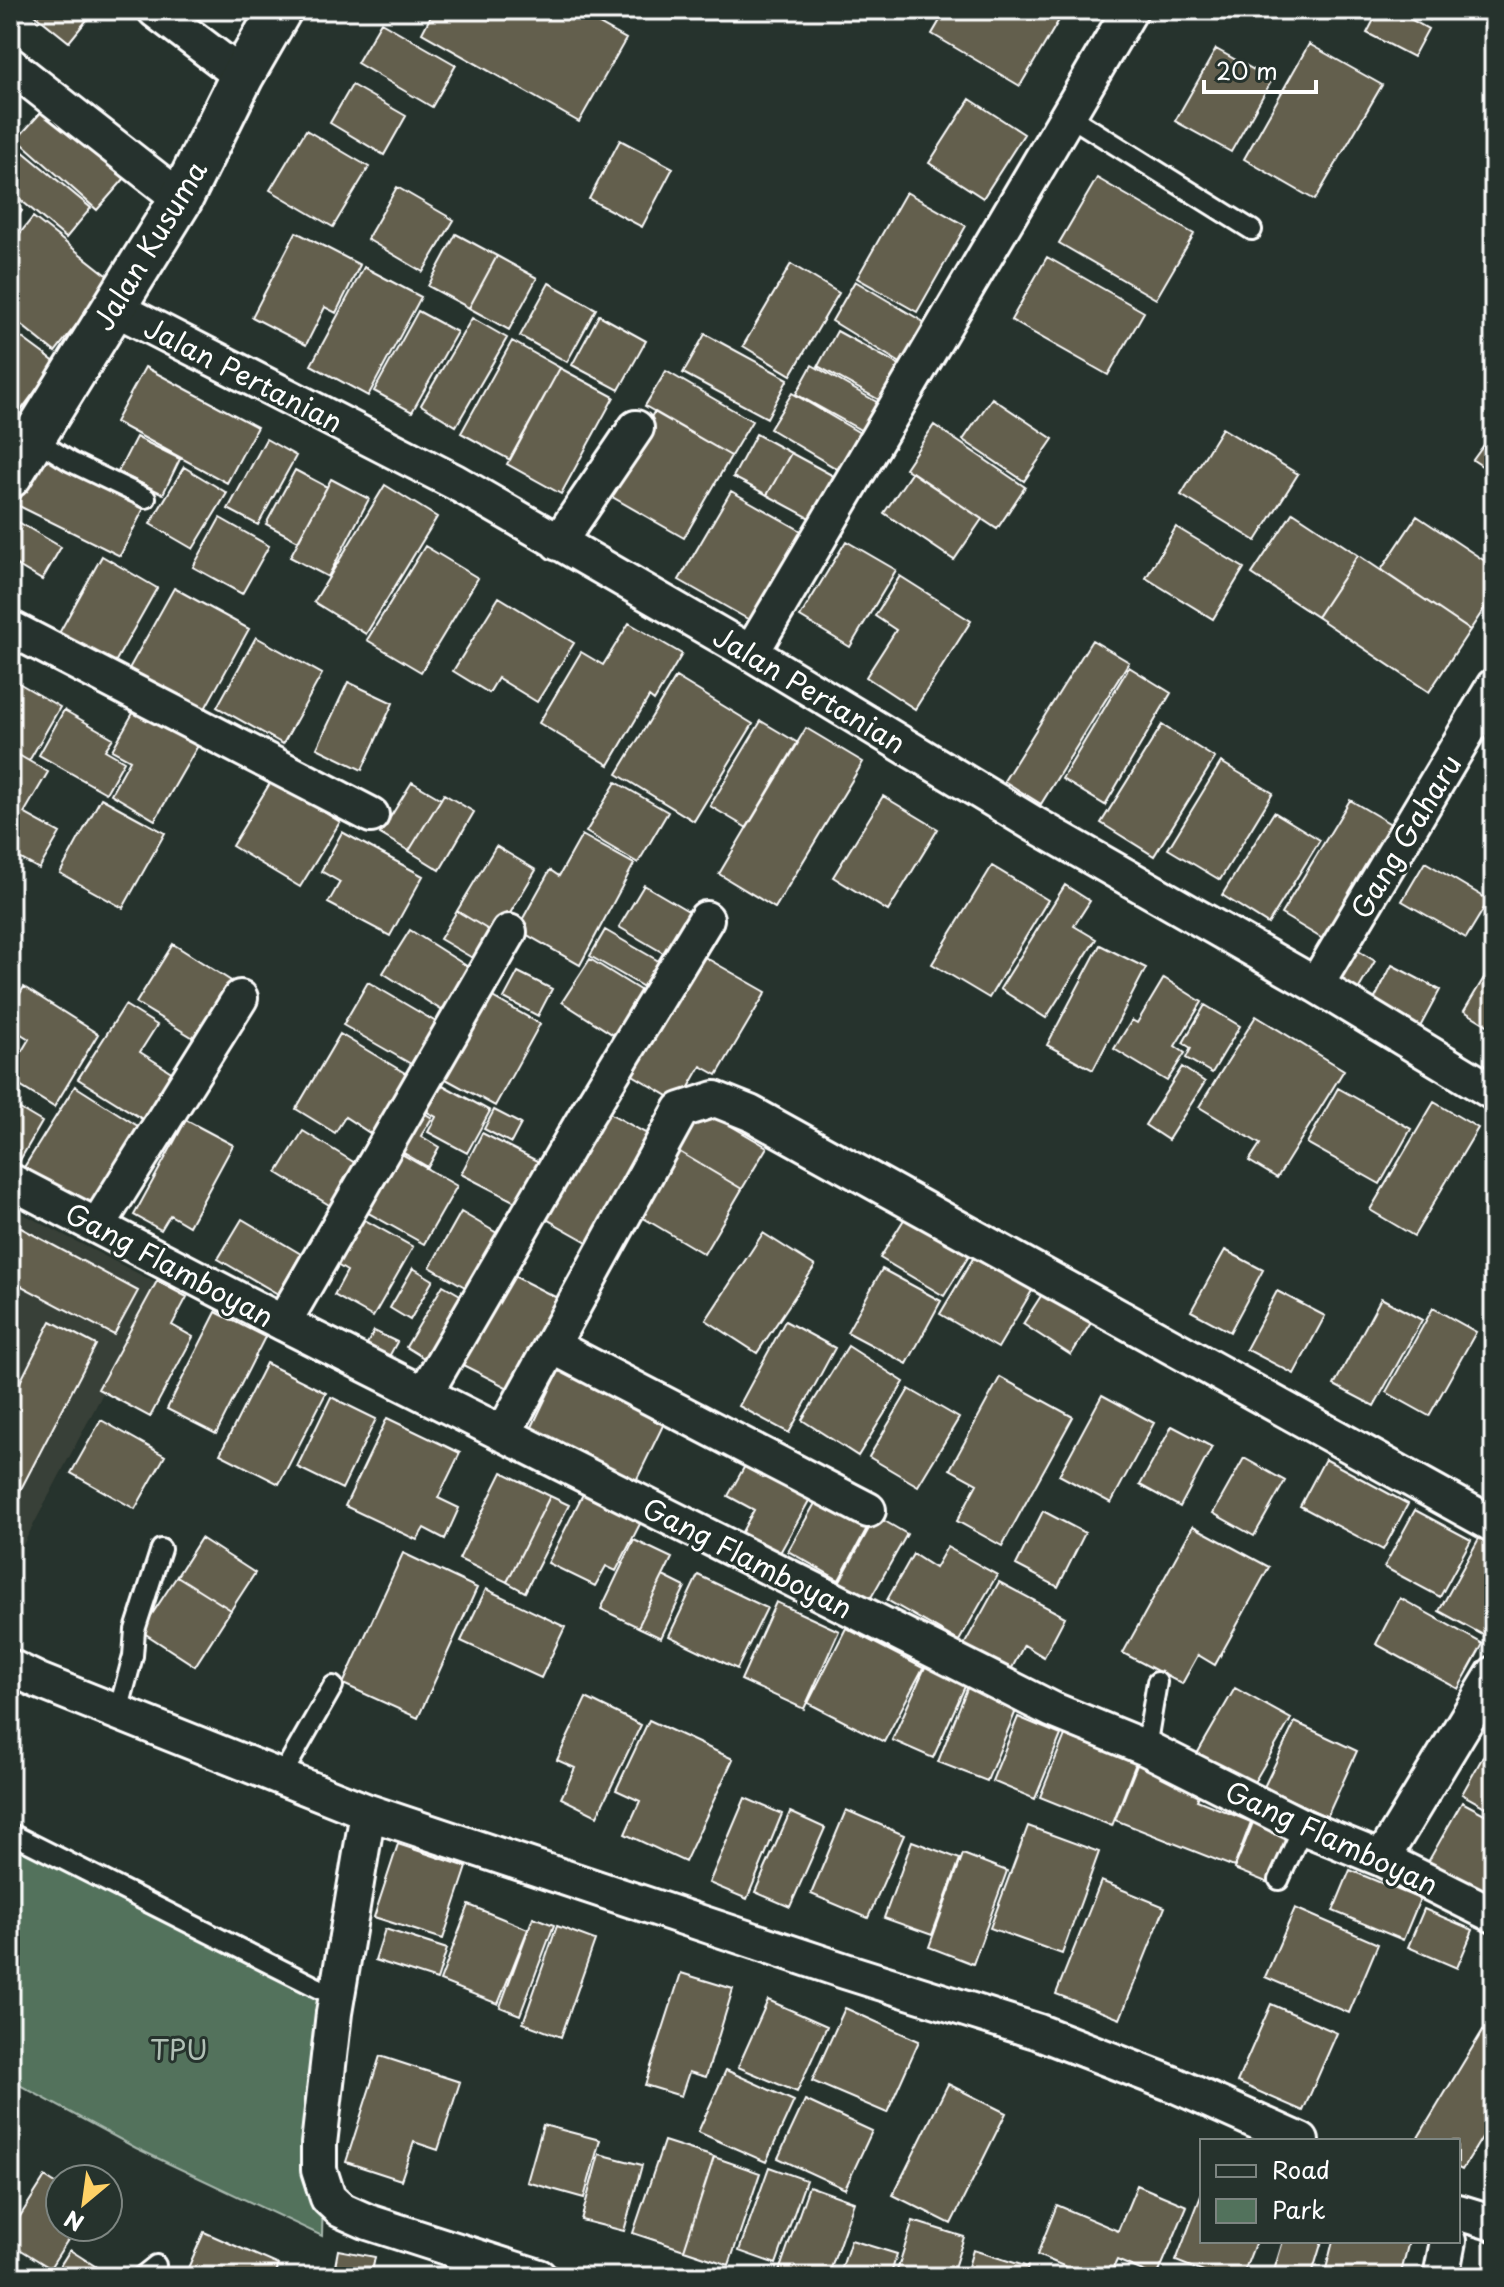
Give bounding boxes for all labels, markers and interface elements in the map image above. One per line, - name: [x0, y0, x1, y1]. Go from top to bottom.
- scale bar: [1204, 44, 1316, 94]
- text: 20 m: [1216, 52, 1278, 88]
- street label: Jalan Kusuma: [81, 151, 217, 338]
- street label: Jalan Pertanian: [137, 305, 351, 443]
- street label: Jalan Pertanian: [706, 614, 914, 764]
- street label: Gang Gaharu: [1339, 745, 1471, 927]
- street label: Gang Flamboyan: [58, 1191, 282, 1337]
- street label: Gang Flamboyan: [635, 1485, 861, 1629]
- street label: Gang Flamboyan: [1218, 1769, 1446, 1905]
- park label: TPU: [150, 2027, 208, 2070]
- legend: [1200, 2139, 1460, 2243]
- text: Road: [1272, 2151, 1330, 2187]
- north arrow: [44, 2163, 124, 2243]
- text: Park: [1272, 2191, 1326, 2227]
- text: N: [58, 2203, 89, 2240]

